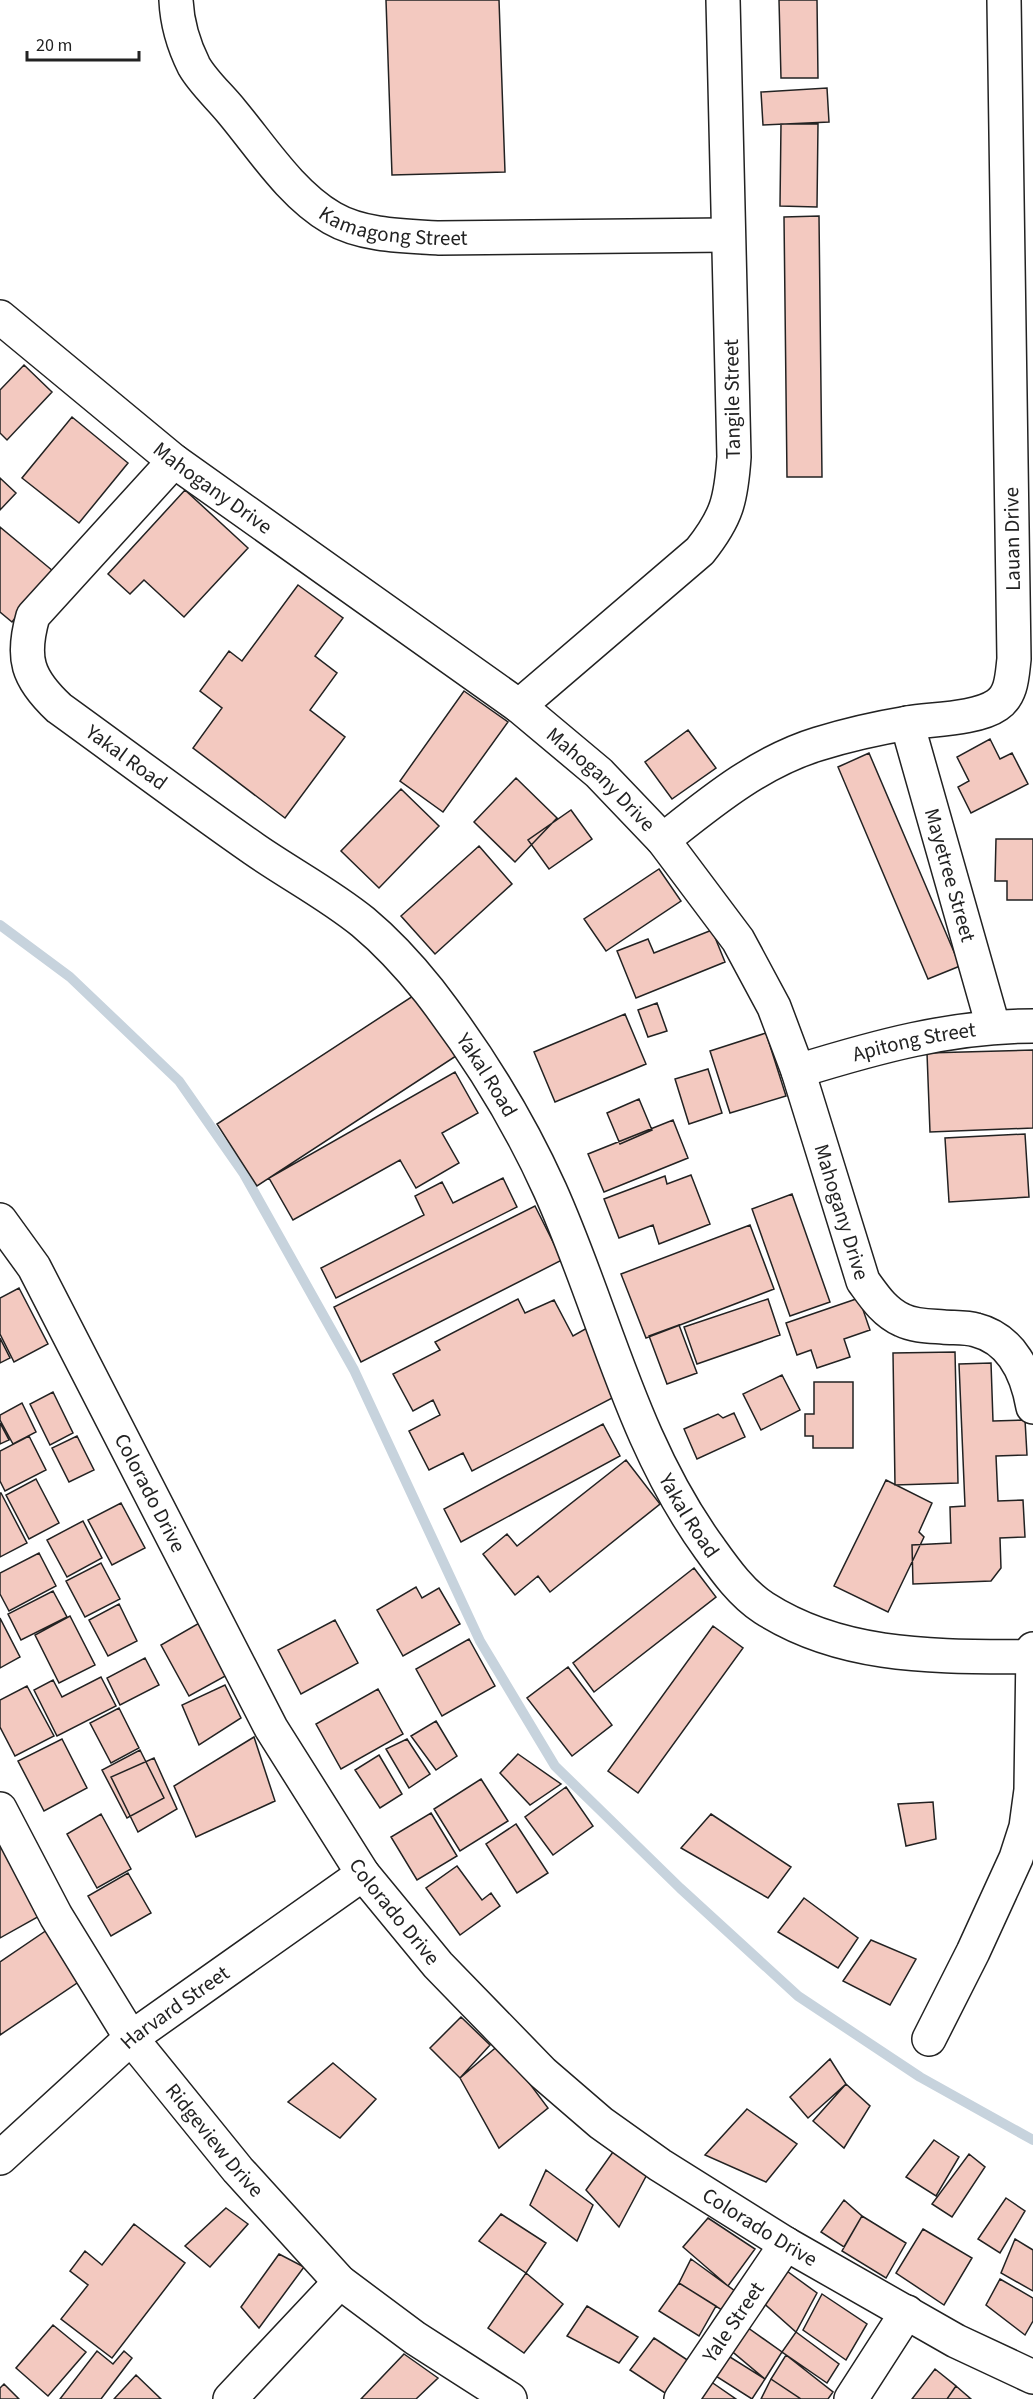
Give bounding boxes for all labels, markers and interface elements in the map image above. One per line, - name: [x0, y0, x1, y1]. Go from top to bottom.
- scale bar: [27, 24, 140, 62]
- text: 20 m: [36, 33, 72, 58]
- street label: Kamagong Street: [313, 199, 468, 253]
- street label: Tangile Street: [716, 339, 748, 459]
- street label: Mahogany Drive: [147, 435, 278, 541]
- street label: Lauan Drive: [996, 487, 1028, 591]
- street label: Yakal Road: [79, 717, 174, 797]
- street label: Mahogany Drive: [540, 720, 662, 838]
- street label: Mayetree Street: [917, 805, 983, 945]
- street label: Apitong Street: [849, 1014, 977, 1069]
- street label: Yakal Road: [449, 1026, 525, 1123]
- street label: Mahogany Drive: [807, 1140, 877, 1284]
- street label: Colorado Drive: [107, 1428, 193, 1558]
- street label: Yakal Road: [651, 1467, 727, 1564]
- street label: Colorado Drive: [342, 1852, 447, 1972]
- street label: Harvard Street: [113, 1958, 235, 2056]
- street label: Ridgeview Drive: [158, 2077, 271, 2204]
- street label: Colorado Drive: [696, 2180, 823, 2274]
- street label: Yale Street: [694, 2276, 771, 2369]

